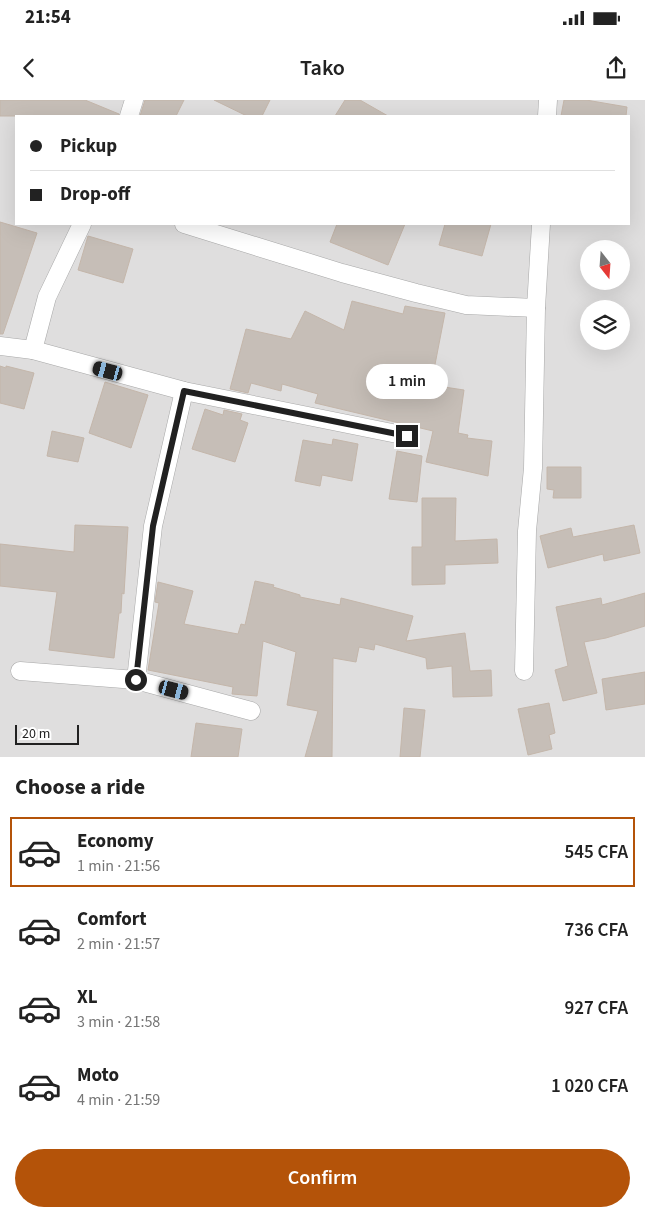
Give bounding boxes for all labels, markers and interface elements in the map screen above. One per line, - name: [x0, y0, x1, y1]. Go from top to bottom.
- text: 21:54: [25, 4, 71, 31]
- text: Tako: [300, 52, 345, 84]
- icon: back: [15, 54, 43, 82]
- icon: share: [602, 54, 630, 82]
- text: Pickup: [60, 133, 117, 160]
- text: Drop-off: [60, 181, 130, 208]
- north arrow: [580, 240, 630, 290]
- map controls: [580, 240, 630, 350]
- button: layers: [580, 300, 630, 350]
- car: [91, 360, 124, 382]
- callout: 1 min: [366, 364, 448, 398]
- text: 1 min: [388, 370, 426, 392]
- route end: [396, 425, 418, 447]
- route start: [125, 669, 147, 691]
- car: [157, 679, 190, 701]
- scale bar: [15, 722, 79, 745]
- text: 20 m: [22, 724, 50, 744]
- text: Choose a ride: [15, 771, 145, 803]
- text: Economy: [77, 828, 154, 855]
- icon: car: [17, 830, 62, 875]
- text: 545 CFA: [564, 839, 628, 866]
- text: 1 min · 21:56: [77, 855, 160, 877]
- text: Comfort: [77, 906, 147, 933]
- icon: car: [17, 908, 62, 953]
- text: 736 CFA: [564, 917, 628, 944]
- text: 2 min · 21:57: [77, 933, 160, 955]
- text: XL: [77, 984, 98, 1011]
- icon: car: [17, 986, 62, 1031]
- text: 927 CFA: [564, 995, 628, 1022]
- text: 3 min · 21:58: [77, 1011, 160, 1033]
- text: Moto: [77, 1062, 119, 1089]
- icon: car: [17, 1064, 62, 1109]
- text: 1 020 CFA: [551, 1073, 628, 1100]
- text: 4 min · 21:59: [77, 1089, 160, 1111]
- button: Confirm: [15, 1149, 630, 1207]

